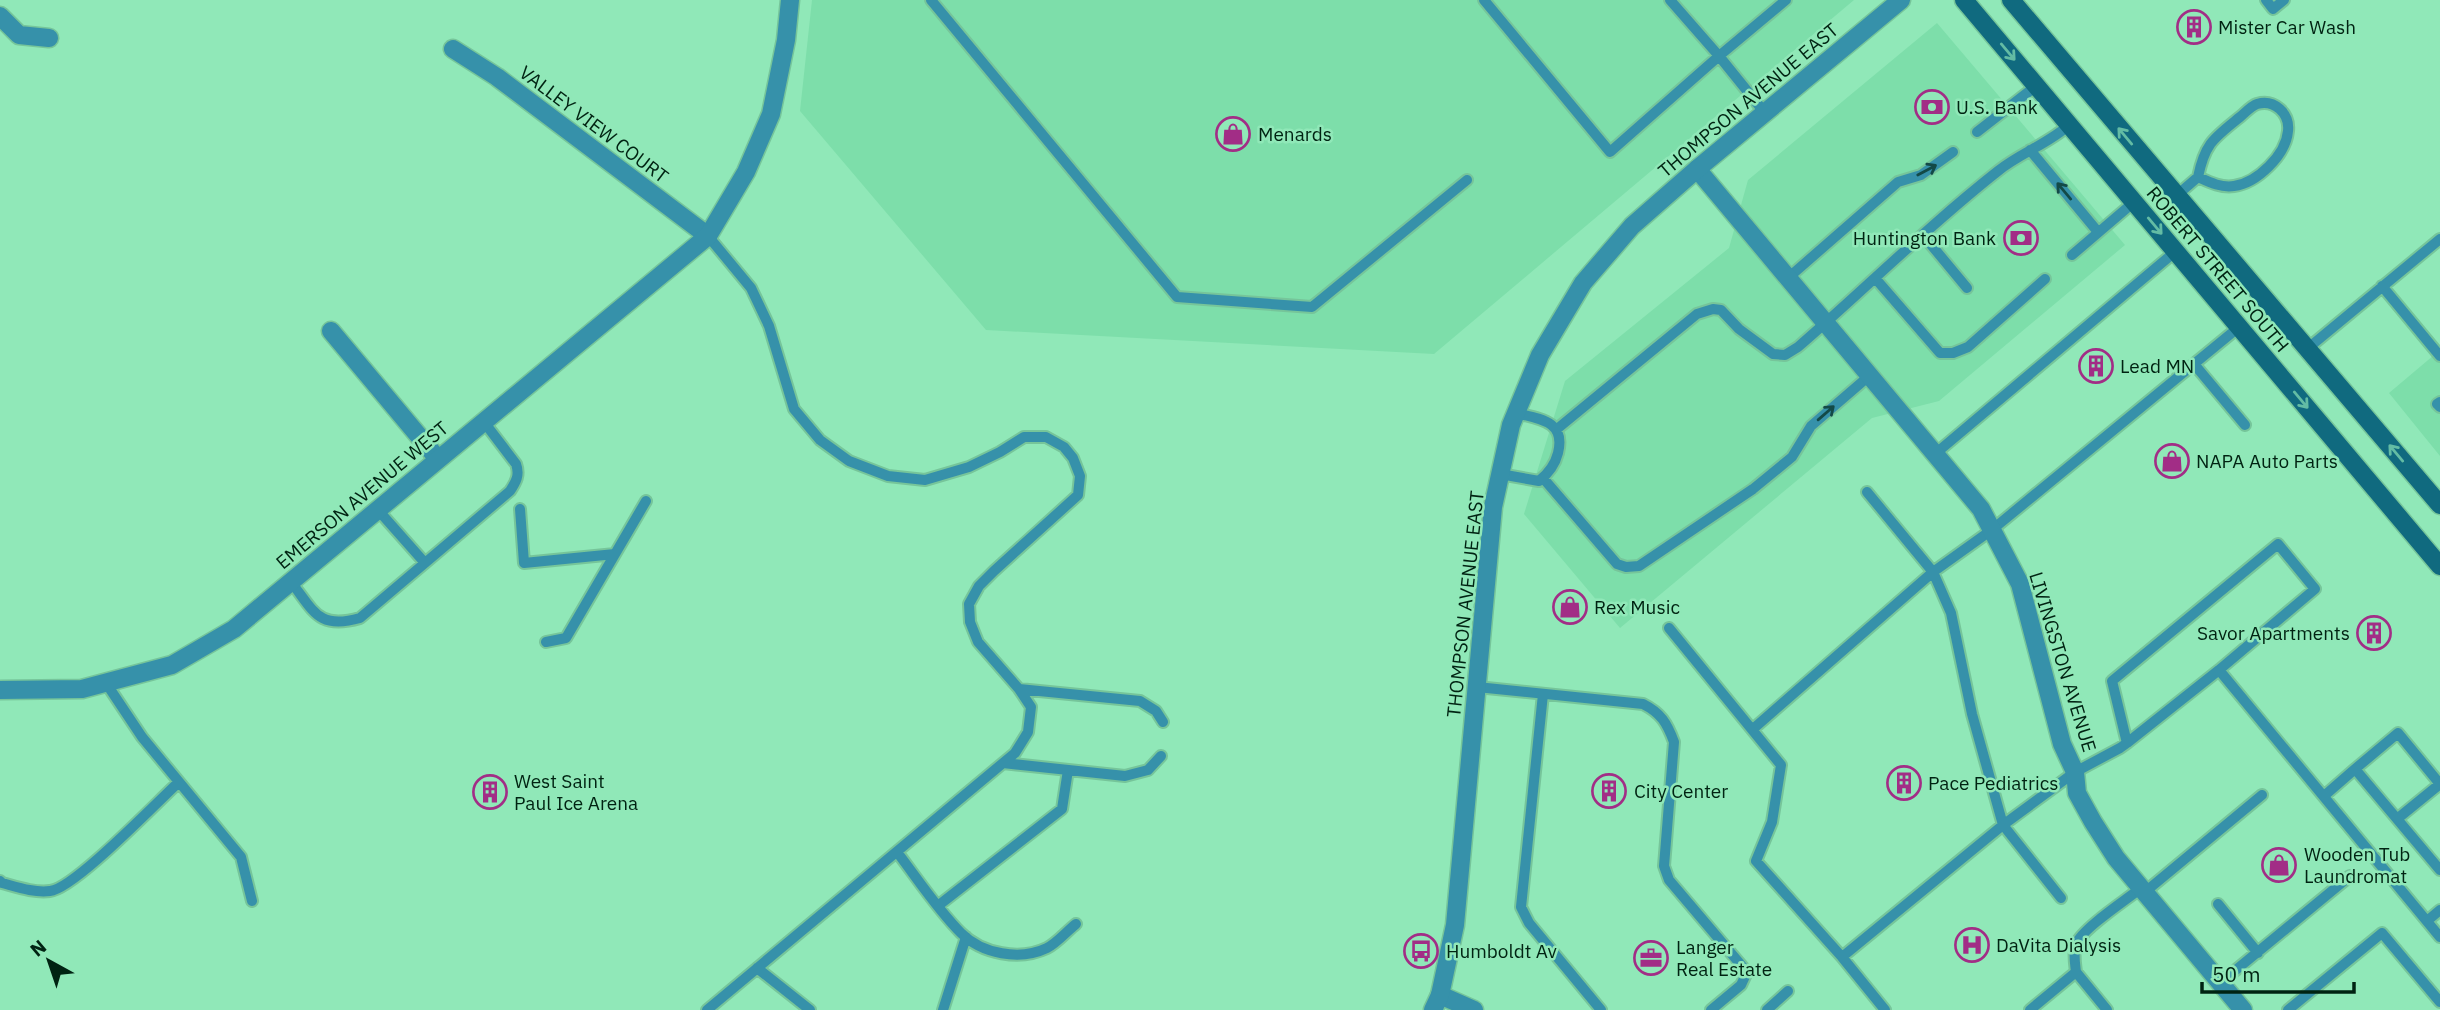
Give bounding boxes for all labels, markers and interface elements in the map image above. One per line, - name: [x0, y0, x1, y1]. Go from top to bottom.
- building icon: Mister Car Wash: [2175, 8, 2213, 46]
- place label: Mister Car Wash: [2218, 15, 2356, 39]
- street label: THOMPSON AVENUE EAST: [1653, 17, 1843, 182]
- one-way arrow: [2000, 43, 2016, 61]
- street label: VALLEY VIEW COURT: [515, 60, 673, 188]
- bank icon: U.S. Bank: [1913, 88, 1951, 126]
- place label: U.S. Bank: [1956, 95, 2038, 119]
- shop icon: Menards: [1214, 115, 1252, 153]
- place label: Menards: [1258, 122, 1332, 146]
- one-way arrow: [2117, 127, 2133, 145]
- one-way arrow: [1917, 163, 1937, 177]
- street label: ROBERT STREET SOUTH: [2142, 181, 2294, 357]
- one-way arrow: [2056, 182, 2072, 200]
- one-way arrow: [2147, 217, 2163, 235]
- bank icon: Huntington Bank: [2002, 219, 2040, 257]
- place label: Huntington Bank: [1853, 226, 1996, 250]
- building icon: Lead MN: [2077, 347, 2115, 385]
- place label: Lead MN: [2120, 354, 2194, 378]
- one-way arrow: [2293, 391, 2309, 409]
- one-way arrow: [1817, 405, 1835, 421]
- street label: EMERSON AVENUE WEST: [271, 416, 453, 574]
- shop icon: NAPA Auto Parts: [2153, 442, 2191, 480]
- one-way arrow: [2388, 445, 2404, 463]
- place label: NAPA Auto Parts: [2196, 449, 2338, 473]
- street label: THOMPSON AVENUE EAST: [1441, 489, 1489, 719]
- street label: LIVINGSTON AVENUE: [2024, 569, 2102, 755]
- shop icon: Rex Music: [1551, 588, 1589, 626]
- place label: Rex Music: [1594, 595, 1680, 619]
- building icon: Savor Apartments: [2355, 614, 2393, 652]
- place label: Savor Apartments: [2197, 621, 2350, 645]
- building icon: Pace Pediatrics: [1885, 764, 1923, 802]
- place label: West Saint Paul Ice Arena: [514, 769, 638, 815]
- place label: Pace Pediatrics: [1928, 771, 2059, 795]
- building icon: City Center: [1590, 772, 1628, 810]
- building icon: West Saint Paul Ice Arena: [471, 773, 509, 811]
- place label: City Center: [1634, 779, 1728, 803]
- place label: Wooden Tub Laundromat: [2304, 842, 2410, 888]
- shop icon: Wooden Tub Laundromat: [2260, 846, 2298, 884]
- north arrow: [14, 926, 84, 996]
- hospital icon: DaVita Dialysis: [1953, 926, 1991, 964]
- bus stop icon: Humboldt Av: [1402, 932, 1440, 970]
- place label: DaVita Dialysis: [1996, 933, 2121, 957]
- text: N: [25, 934, 51, 962]
- place label: Langer Real Estate: [1676, 935, 1772, 981]
- place label: Humboldt Av: [1446, 939, 1557, 963]
- office icon: Langer Real Estate: [1632, 939, 1670, 977]
- scale bar: [2202, 950, 2354, 994]
- text: 50 m: [2212, 960, 2261, 988]

